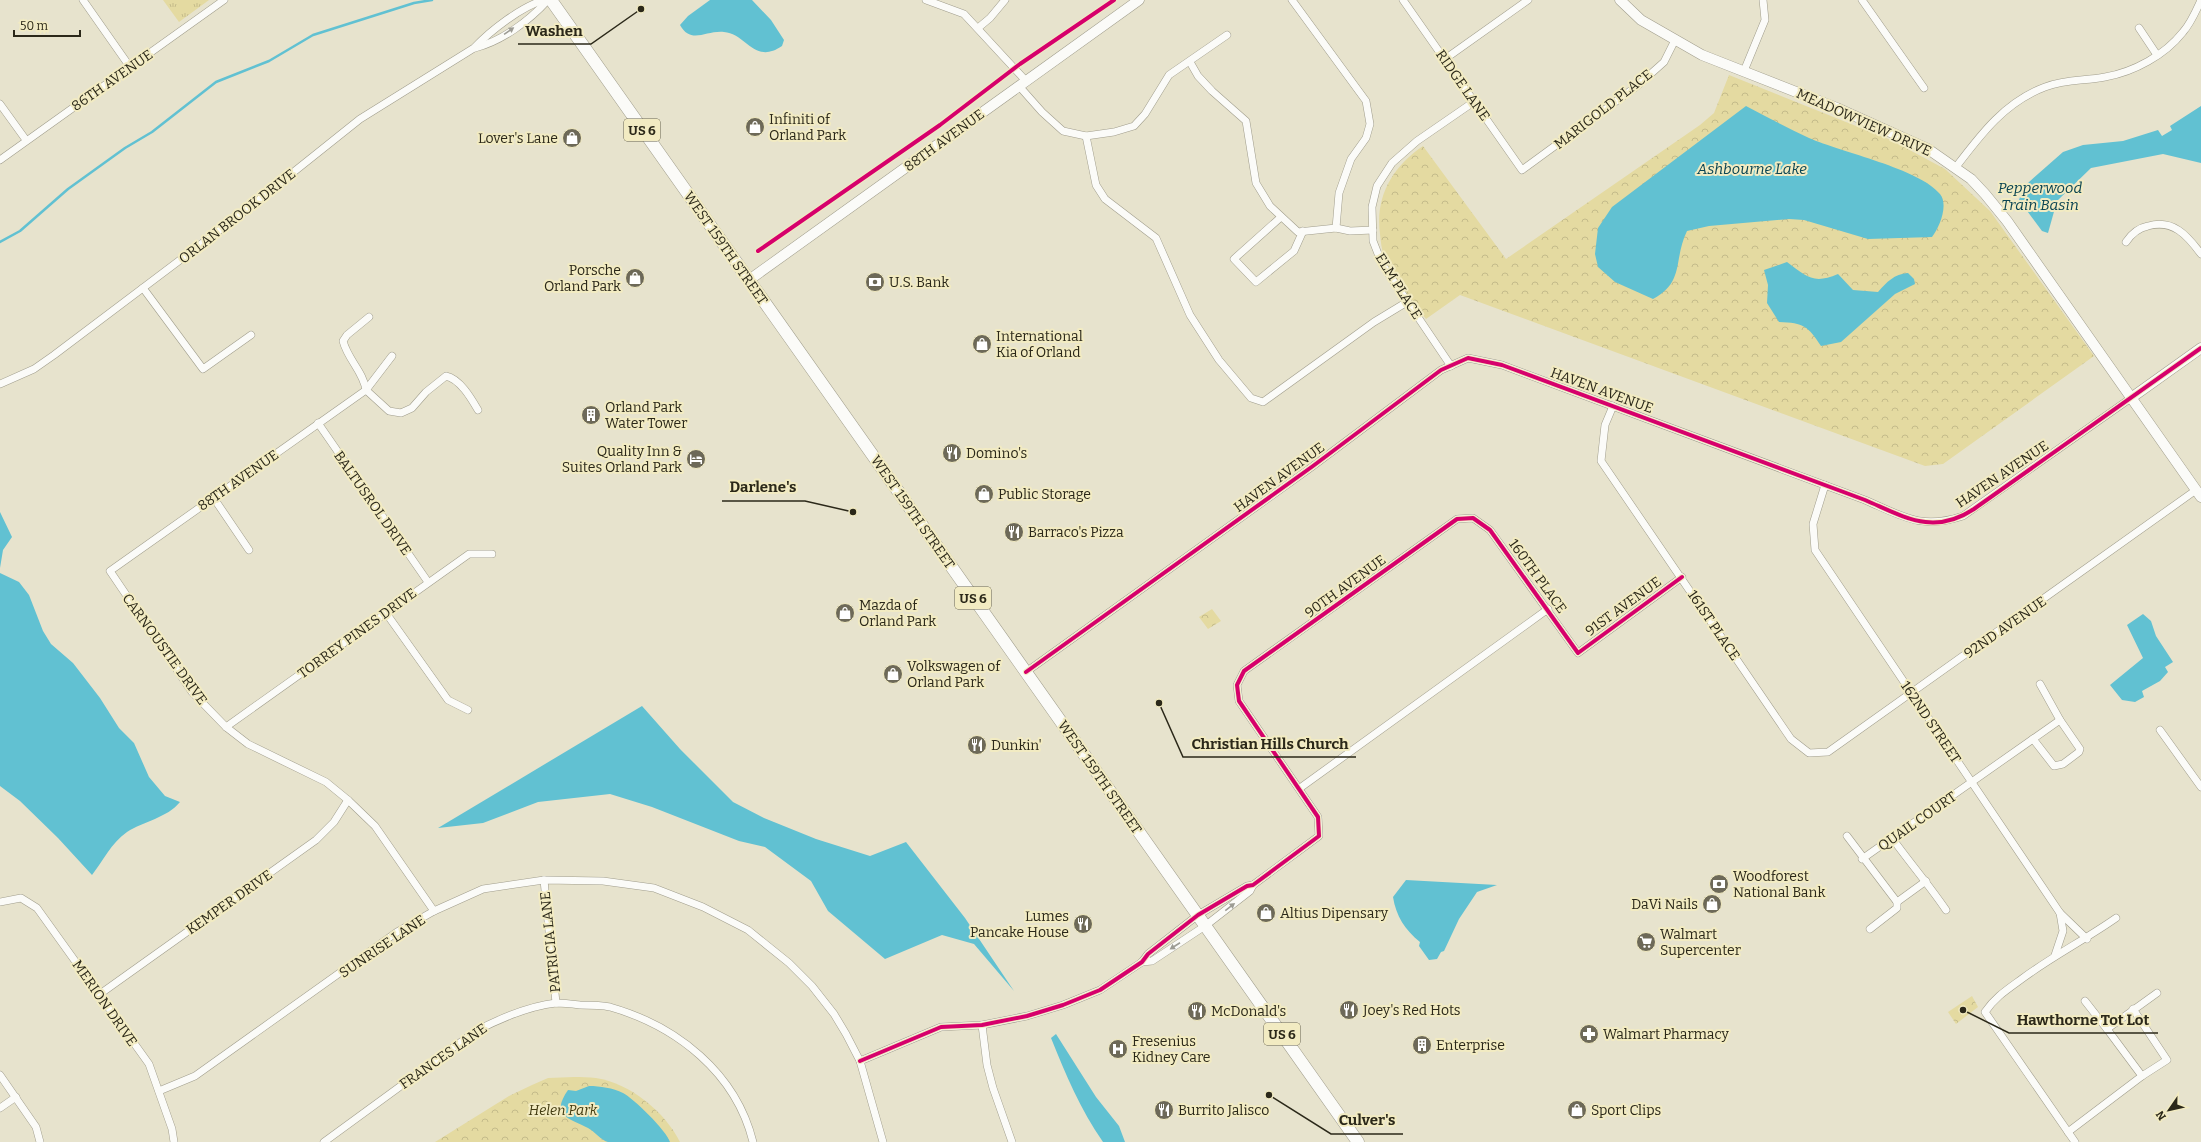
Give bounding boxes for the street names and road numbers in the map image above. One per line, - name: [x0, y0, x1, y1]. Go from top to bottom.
- street label: 86TH AVENUE: [68, 46, 156, 115]
- street label: RIDGE LANE: [1432, 46, 1493, 124]
- street label: MARIGOLD PLACE: [1551, 66, 1656, 153]
- street label: MEADOWVIEW DRIVE: [1794, 85, 1934, 160]
- street label: 88TH AVENUE: [901, 106, 988, 175]
- road number: US 6: [624, 119, 660, 141]
- street label: ORLAN BROOK DRIVE: [175, 165, 299, 267]
- street label: WEST 159TH STREET: [680, 188, 771, 308]
- street label: ELM PLACE: [1372, 250, 1426, 322]
- street label: HAVEN AVENUE: [1548, 364, 1656, 417]
- street label: HAVEN AVENUE: [1953, 437, 2052, 512]
- street label: HAVEN AVENUE: [1231, 439, 1328, 516]
- street label: 88TH AVENUE: [195, 446, 282, 515]
- street label: BALTUSROL DRIVE: [330, 448, 415, 559]
- street label: WEST 159TH STREET: [867, 452, 958, 572]
- street label: 160TH PLACE: [1505, 536, 1570, 617]
- street label: 90TH AVENUE: [1302, 551, 1389, 621]
- street label: 91ST AVENUE: [1582, 573, 1665, 640]
- street label: TORREY PINES DRIVE: [295, 585, 420, 682]
- road number: US 6: [955, 587, 991, 609]
- street label: 161ST PLACE: [1684, 587, 1743, 664]
- street label: CARNOUSTIE DRIVE: [119, 590, 211, 708]
- street label: 92ND AVENUE: [1961, 593, 2050, 662]
- street label: 162ND STREET: [1897, 678, 1964, 767]
- street label: WEST 159TH STREET: [1054, 717, 1145, 837]
- street label: QUAIL COURT: [1875, 788, 1960, 855]
- street label: KEMPER DRIVE: [183, 866, 276, 938]
- street label: PATRICIA LANE: [537, 891, 564, 993]
- street label: SUNRISE LANE: [336, 911, 429, 981]
- street label: MERION DRIVE: [69, 957, 141, 1050]
- street label: FRANCES LANE: [396, 1020, 490, 1093]
- road number: US 6: [1264, 1023, 1300, 1045]

